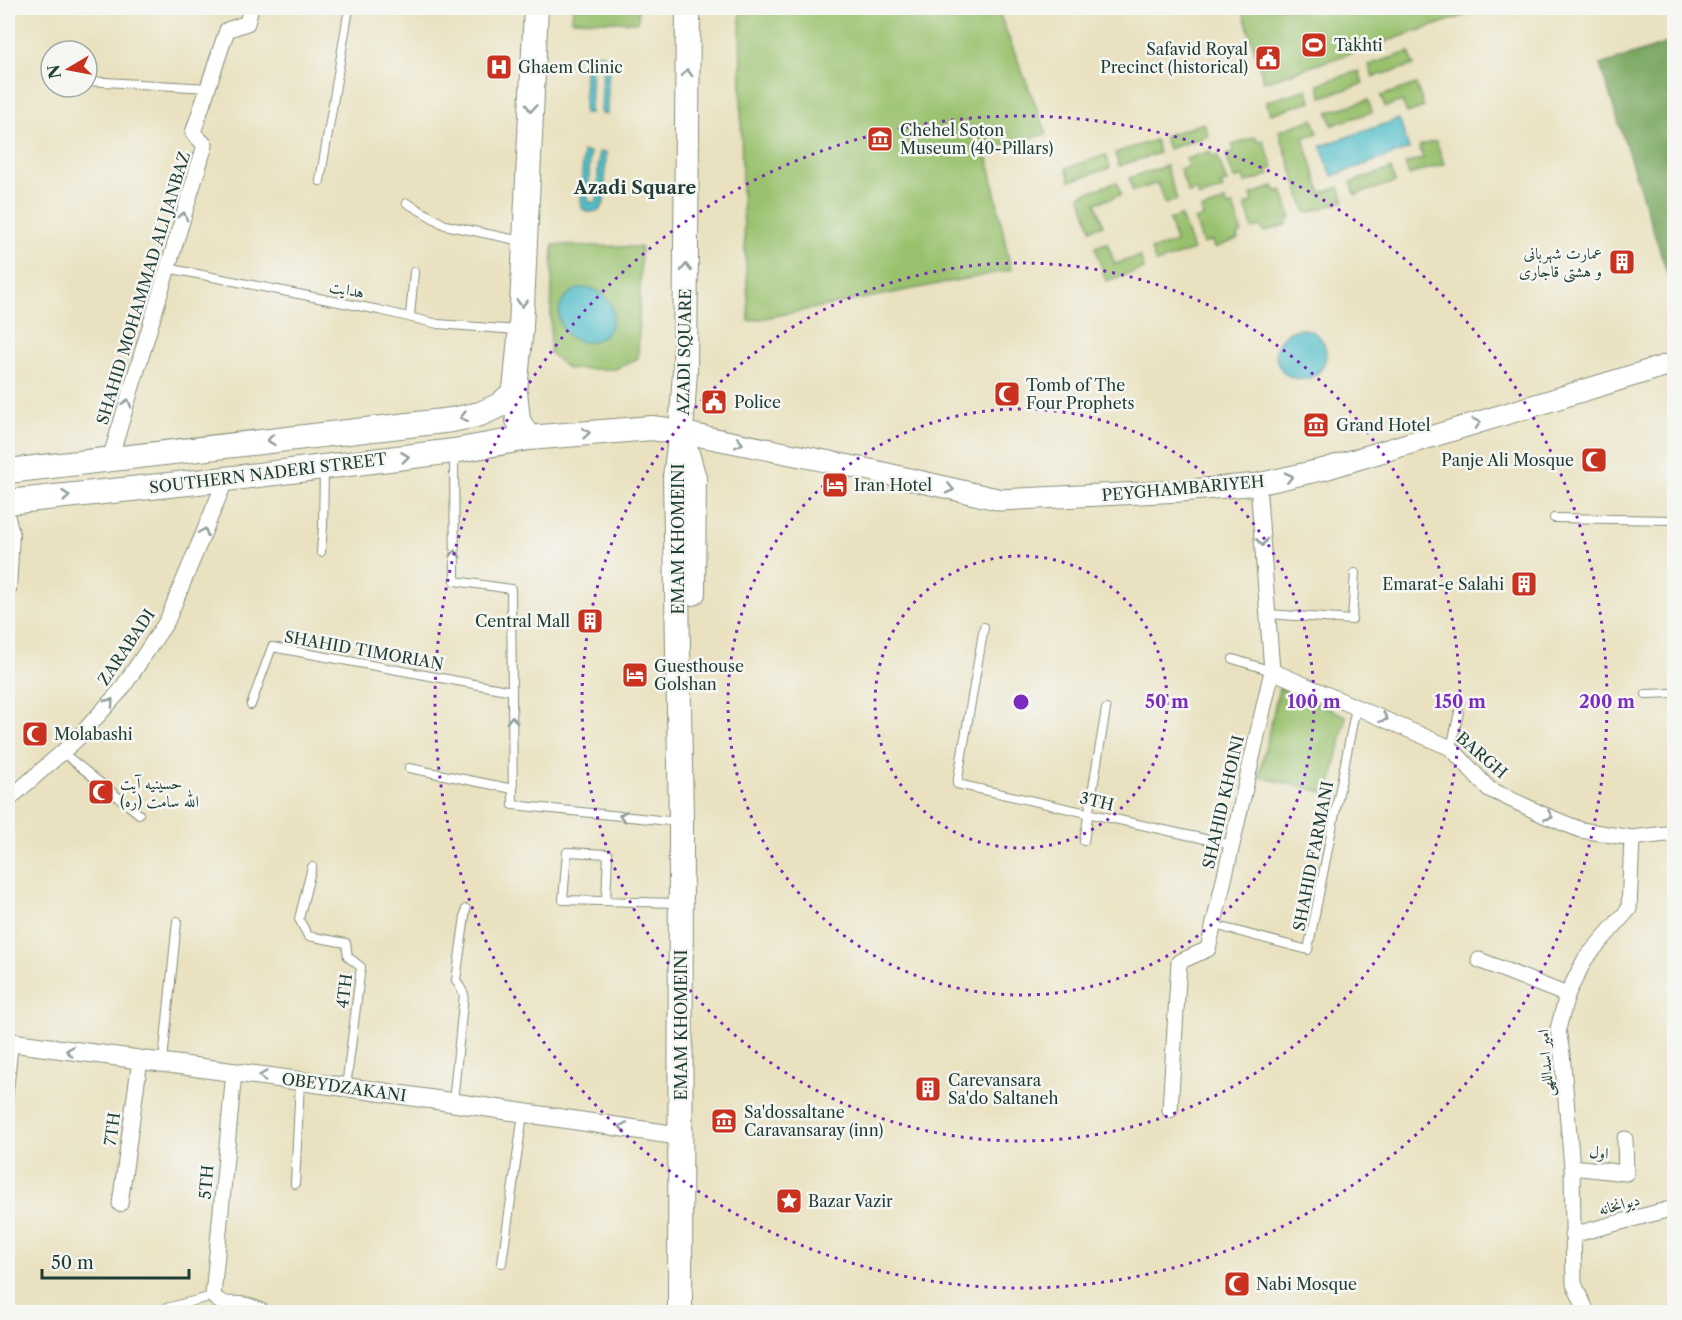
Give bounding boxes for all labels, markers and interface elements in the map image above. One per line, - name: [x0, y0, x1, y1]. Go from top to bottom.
- sports icon: Takhti: [1299, 30, 1329, 60]
- place label: Takhti: [1334, 35, 1383, 55]
- north arrow: [39, 39, 99, 99]
- place label: Safavid Royal Precinct (historical): [1100, 39, 1248, 77]
- public building icon: Safavid Royal Precinct (historical): [1253, 43, 1283, 73]
- hospital icon: Ghaem Clinic: [484, 52, 514, 82]
- place label: Ghaem Clinic: [518, 57, 623, 77]
- text: N: [43, 63, 65, 80]
- one-way arrow: [681, 69, 693, 78]
- one-way arrow: [525, 103, 538, 112]
- place label: Chehel Soton Museum (40-Pillars): [900, 120, 1053, 158]
- museum icon: Chehel Soton Museum (40-Pillars): [865, 124, 895, 154]
- street label: SHAHID MOHAMMAD ALI JANBAZ: [92, 149, 194, 427]
- district label: Azadi Square: [573, 177, 696, 199]
- one-way arrow: [176, 211, 188, 222]
- place label: عمارت شهربانی و هشتی قاجاری: [1519, 243, 1602, 283]
- building icon: عمارت شهربانی و هشتی قاجاری: [1607, 247, 1637, 277]
- one-way arrow: [680, 264, 692, 273]
- street label: هدایت: [328, 276, 366, 303]
- street label: AZADI SQUARE: [673, 288, 695, 417]
- one-way arrow: [516, 298, 529, 307]
- place label: Tomb of The Four Prophets: [1026, 375, 1134, 413]
- mosque icon: Tomb of The Four Prophets: [992, 379, 1022, 409]
- public building icon: Police: [699, 387, 729, 417]
- place label: Police: [734, 392, 781, 412]
- one-way arrow: [120, 398, 132, 409]
- one-way arrow: [459, 410, 469, 423]
- museum icon: Grand Hotel: [1301, 410, 1331, 440]
- place label: Grand Hotel: [1336, 415, 1431, 435]
- one-way arrow: [1471, 418, 1482, 430]
- one-way arrow: [582, 427, 591, 440]
- one-way arrow: [266, 434, 275, 446]
- one-way arrow: [734, 436, 744, 449]
- mosque icon: Panje Ali Mosque: [1579, 445, 1609, 475]
- street label: SOUTHERN NADERI STREET: [148, 449, 388, 497]
- place label: Panje Ali Mosque: [1441, 450, 1574, 470]
- one-way arrow: [401, 451, 410, 463]
- street label: EMAM KHOMEINI: [668, 463, 688, 615]
- hotel icon: Iran Hotel: [820, 470, 850, 500]
- street label: PEYGHAMBARIYEH: [1101, 471, 1265, 505]
- one-way arrow: [1284, 471, 1294, 484]
- place label: Iran Hotel: [854, 475, 932, 495]
- one-way arrow: [945, 481, 955, 494]
- one-way arrow: [61, 490, 70, 503]
- one-way arrow: [197, 527, 209, 538]
- one-way arrow: [1255, 538, 1268, 547]
- one-way arrow: [449, 550, 461, 559]
- building icon: Emarat-e Salahi: [1509, 569, 1539, 599]
- place label: Emarat-e Salahi: [1382, 574, 1504, 594]
- street label: ZARABADI: [93, 605, 159, 689]
- building icon: Central Mall: [575, 606, 605, 636]
- place label: Central Mall: [475, 611, 570, 631]
- street label: SHAHID TIMORIAN: [283, 626, 445, 674]
- place label: Guesthouse Golshan: [654, 656, 744, 694]
- hotel icon: Guesthouse Golshan: [620, 660, 650, 690]
- text: 50 m: [1145, 691, 1189, 713]
- text: 100 m: [1287, 691, 1341, 713]
- text: 150 m: [1434, 691, 1486, 713]
- text: 200 m: [1579, 691, 1635, 713]
- centre of rings: [1011, 692, 1031, 712]
- one-way arrow: [103, 698, 114, 709]
- one-way arrow: [1378, 711, 1389, 723]
- one-way arrow: [506, 716, 518, 725]
- mosque icon: Molabashi: [20, 719, 50, 749]
- place label: Molabashi: [54, 724, 133, 744]
- street label: BARGH: [1452, 728, 1512, 782]
- street label: SHAHID KHOINI: [1198, 733, 1248, 871]
- place label: حسینیه آیت الله سامت (ره): [120, 773, 199, 811]
- mosque icon: حسینیه آیت الله سامت (ره): [86, 777, 116, 807]
- street label: SHAHID FARMANI: [1289, 779, 1337, 933]
- street label: 3TH: [1078, 787, 1116, 815]
- one-way arrow: [1542, 809, 1553, 821]
- one-way arrow: [618, 810, 627, 823]
- street label: EMAM KHOMEINI: [671, 949, 691, 1101]
- street label: 4TH: [332, 972, 356, 1010]
- street label: امیر اسداللهی: [1533, 1028, 1559, 1098]
- one-way arrow: [65, 1045, 75, 1057]
- street label: OBEYDZAKANI: [280, 1068, 408, 1106]
- one-way arrow: [259, 1070, 268, 1083]
- place label: Carevansara Sa'do Saltaneh: [948, 1070, 1058, 1108]
- building icon: Carevansara Sa'do Saltaneh: [913, 1074, 943, 1104]
- place label: Sa'dossaltane Caravansaray (inn): [744, 1102, 883, 1140]
- museum icon: Sa'dossaltane Caravansaray (inn): [709, 1106, 739, 1136]
- street label: 7TH: [100, 1111, 124, 1147]
- one-way arrow: [618, 1121, 627, 1133]
- street label: اول: [1588, 1141, 1610, 1163]
- street label: 5TH: [195, 1164, 217, 1200]
- place icon: Bazar Vazir: [774, 1186, 804, 1216]
- street label: دیوانخانه: [1596, 1189, 1642, 1220]
- place label: Bazar Vazir: [808, 1191, 893, 1211]
- scale bar: [42, 1242, 189, 1280]
- text: 50 m: [51, 1252, 94, 1274]
- mosque icon: Nabi Mosque: [1222, 1269, 1252, 1299]
- place label: Nabi Mosque: [1256, 1274, 1357, 1294]

